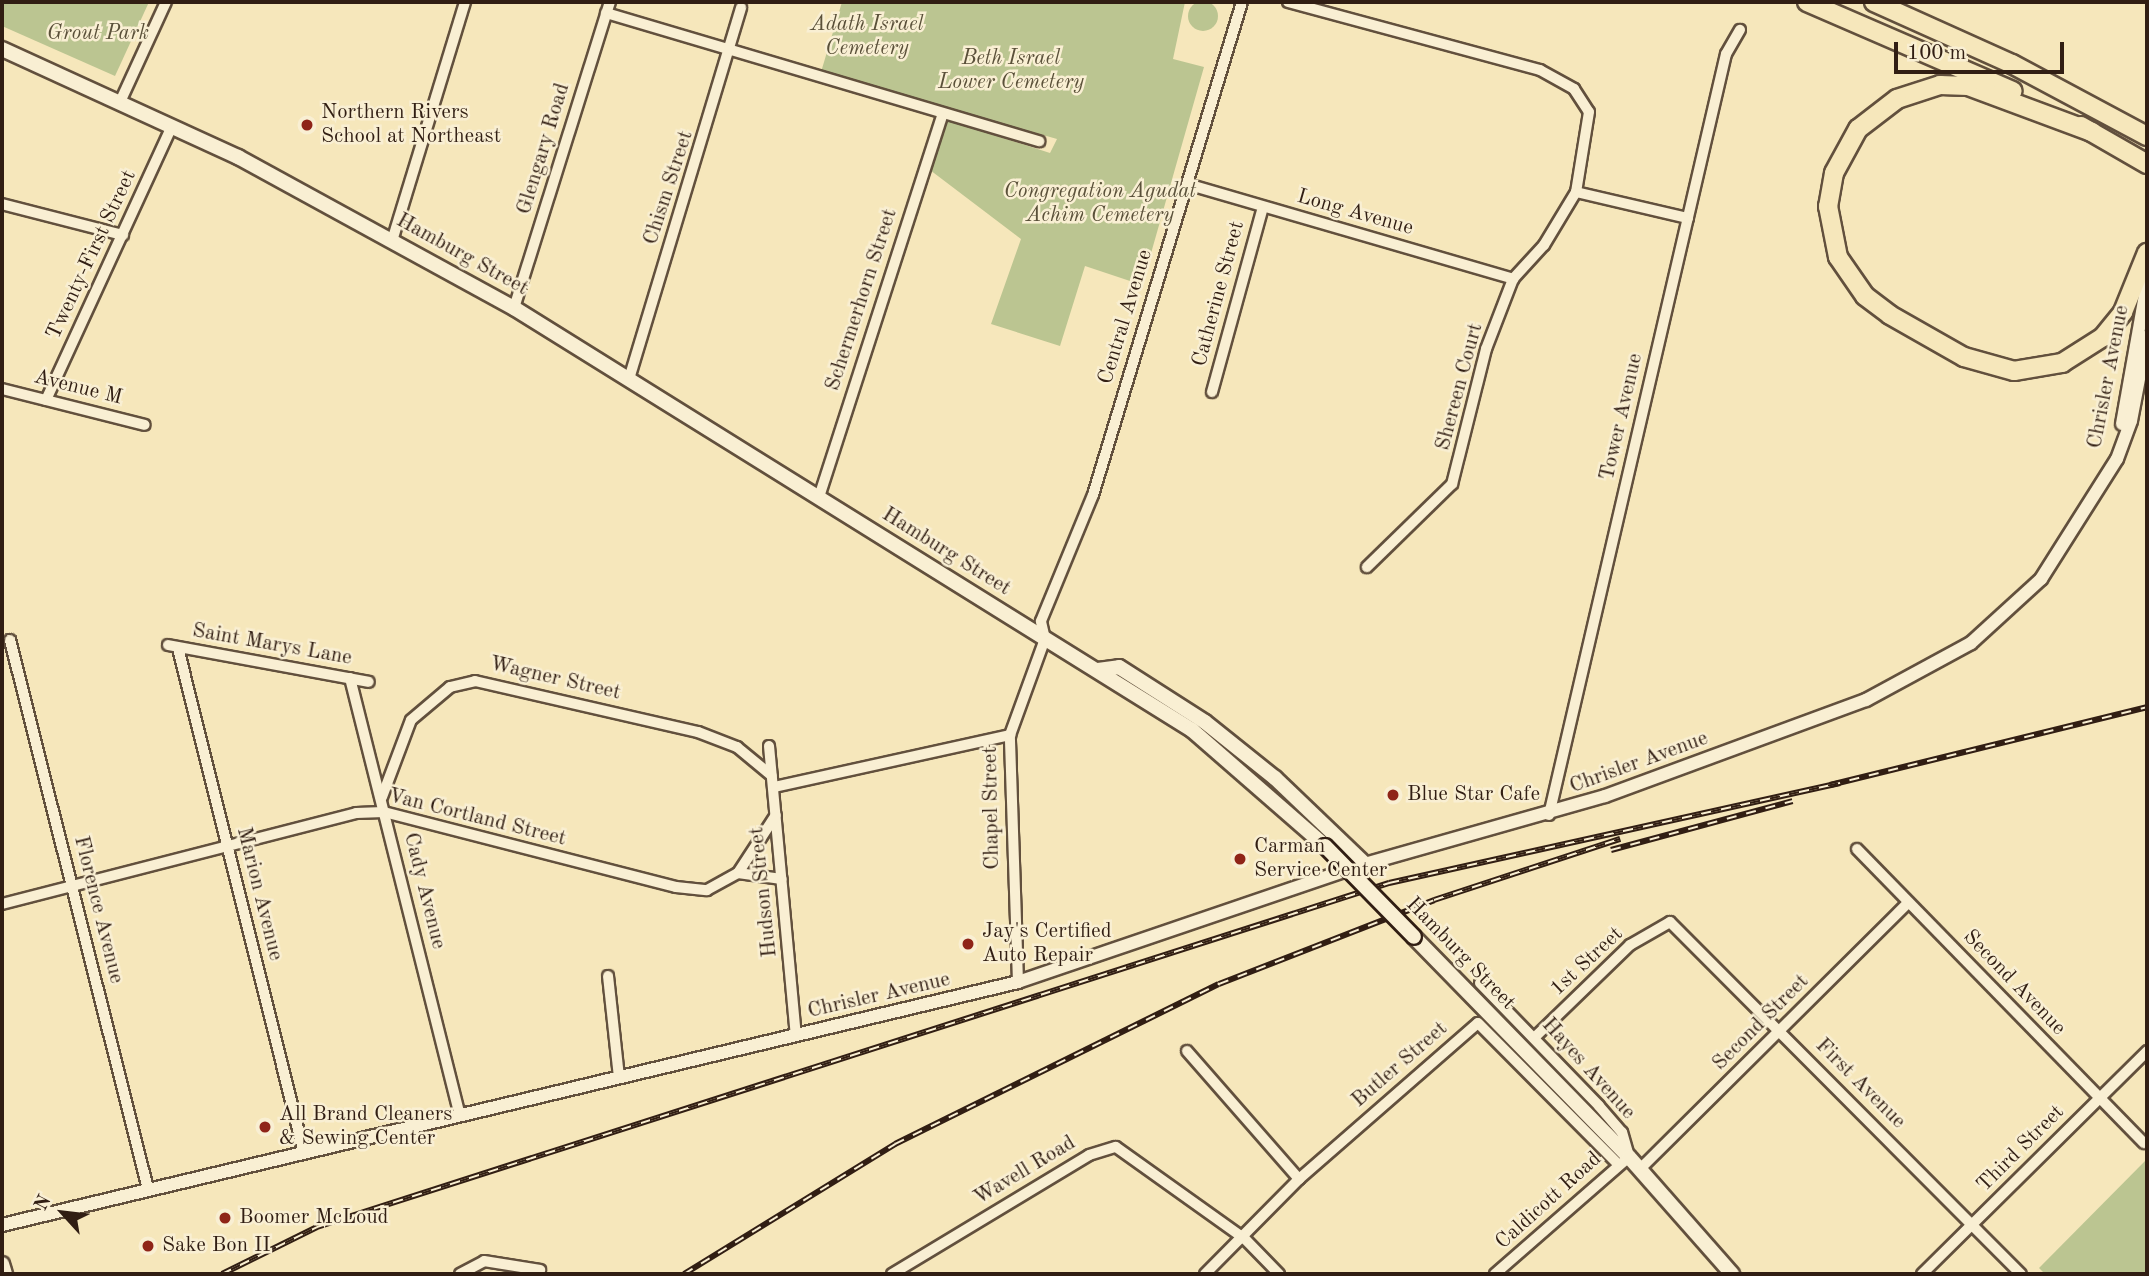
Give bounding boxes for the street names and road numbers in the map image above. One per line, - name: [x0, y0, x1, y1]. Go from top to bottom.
- street label: Glengary Road: [512, 80, 576, 218]
- street label: Chism Street: [639, 128, 699, 248]
- street label: Twenty-First Street: [42, 166, 142, 344]
- street label: Long Avenue: [1294, 184, 1416, 242]
- street label: Schermerhorn Street: [821, 206, 903, 394]
- street label: Hamburg Street: [392, 208, 532, 302]
- street label: Catherine Street: [1187, 218, 1251, 370]
- street label: Central Avenue: [1094, 247, 1158, 387]
- street label: Chrisler Avenue: [2083, 303, 2135, 451]
- street label: Shereen Court: [1431, 321, 1489, 453]
- street label: Tower Avenue: [1595, 351, 1649, 483]
- street label: Avenue M: [31, 365, 125, 411]
- street label: Hamburg Street: [877, 502, 1015, 602]
- street label: Saint Marys Lane: [190, 619, 354, 671]
- street label: Wagner Street: [487, 652, 623, 706]
- street label: Chrisler Avenue: [1566, 726, 1712, 800]
- street label: Chapel Street: [978, 746, 1006, 870]
- street label: Van Cortland Street: [385, 784, 569, 852]
- street label: Marion Avenue: [230, 825, 288, 963]
- street label: Hudson Street: [745, 825, 783, 959]
- street label: Cady Avenue: [397, 830, 451, 952]
- street label: Florence Avenue: [67, 834, 129, 986]
- street label: Hamburg Street: [1400, 892, 1520, 1016]
- street label: 1st Street: [1545, 922, 1629, 1002]
- street label: Second Avenue: [1957, 925, 2071, 1041]
- street label: Chrisler Avenue: [805, 967, 953, 1025]
- street label: Second Street: [1708, 970, 1814, 1076]
- street label: Hayes Avenue: [1536, 1013, 1640, 1125]
- street label: Butler Street: [1347, 1017, 1453, 1113]
- street label: First Avenue: [1810, 1034, 1910, 1134]
- street label: Third Street: [1972, 1100, 2070, 1198]
- street label: Wavell Road: [970, 1131, 1080, 1211]
- street label: Caldicott Road: [1491, 1147, 1607, 1255]

